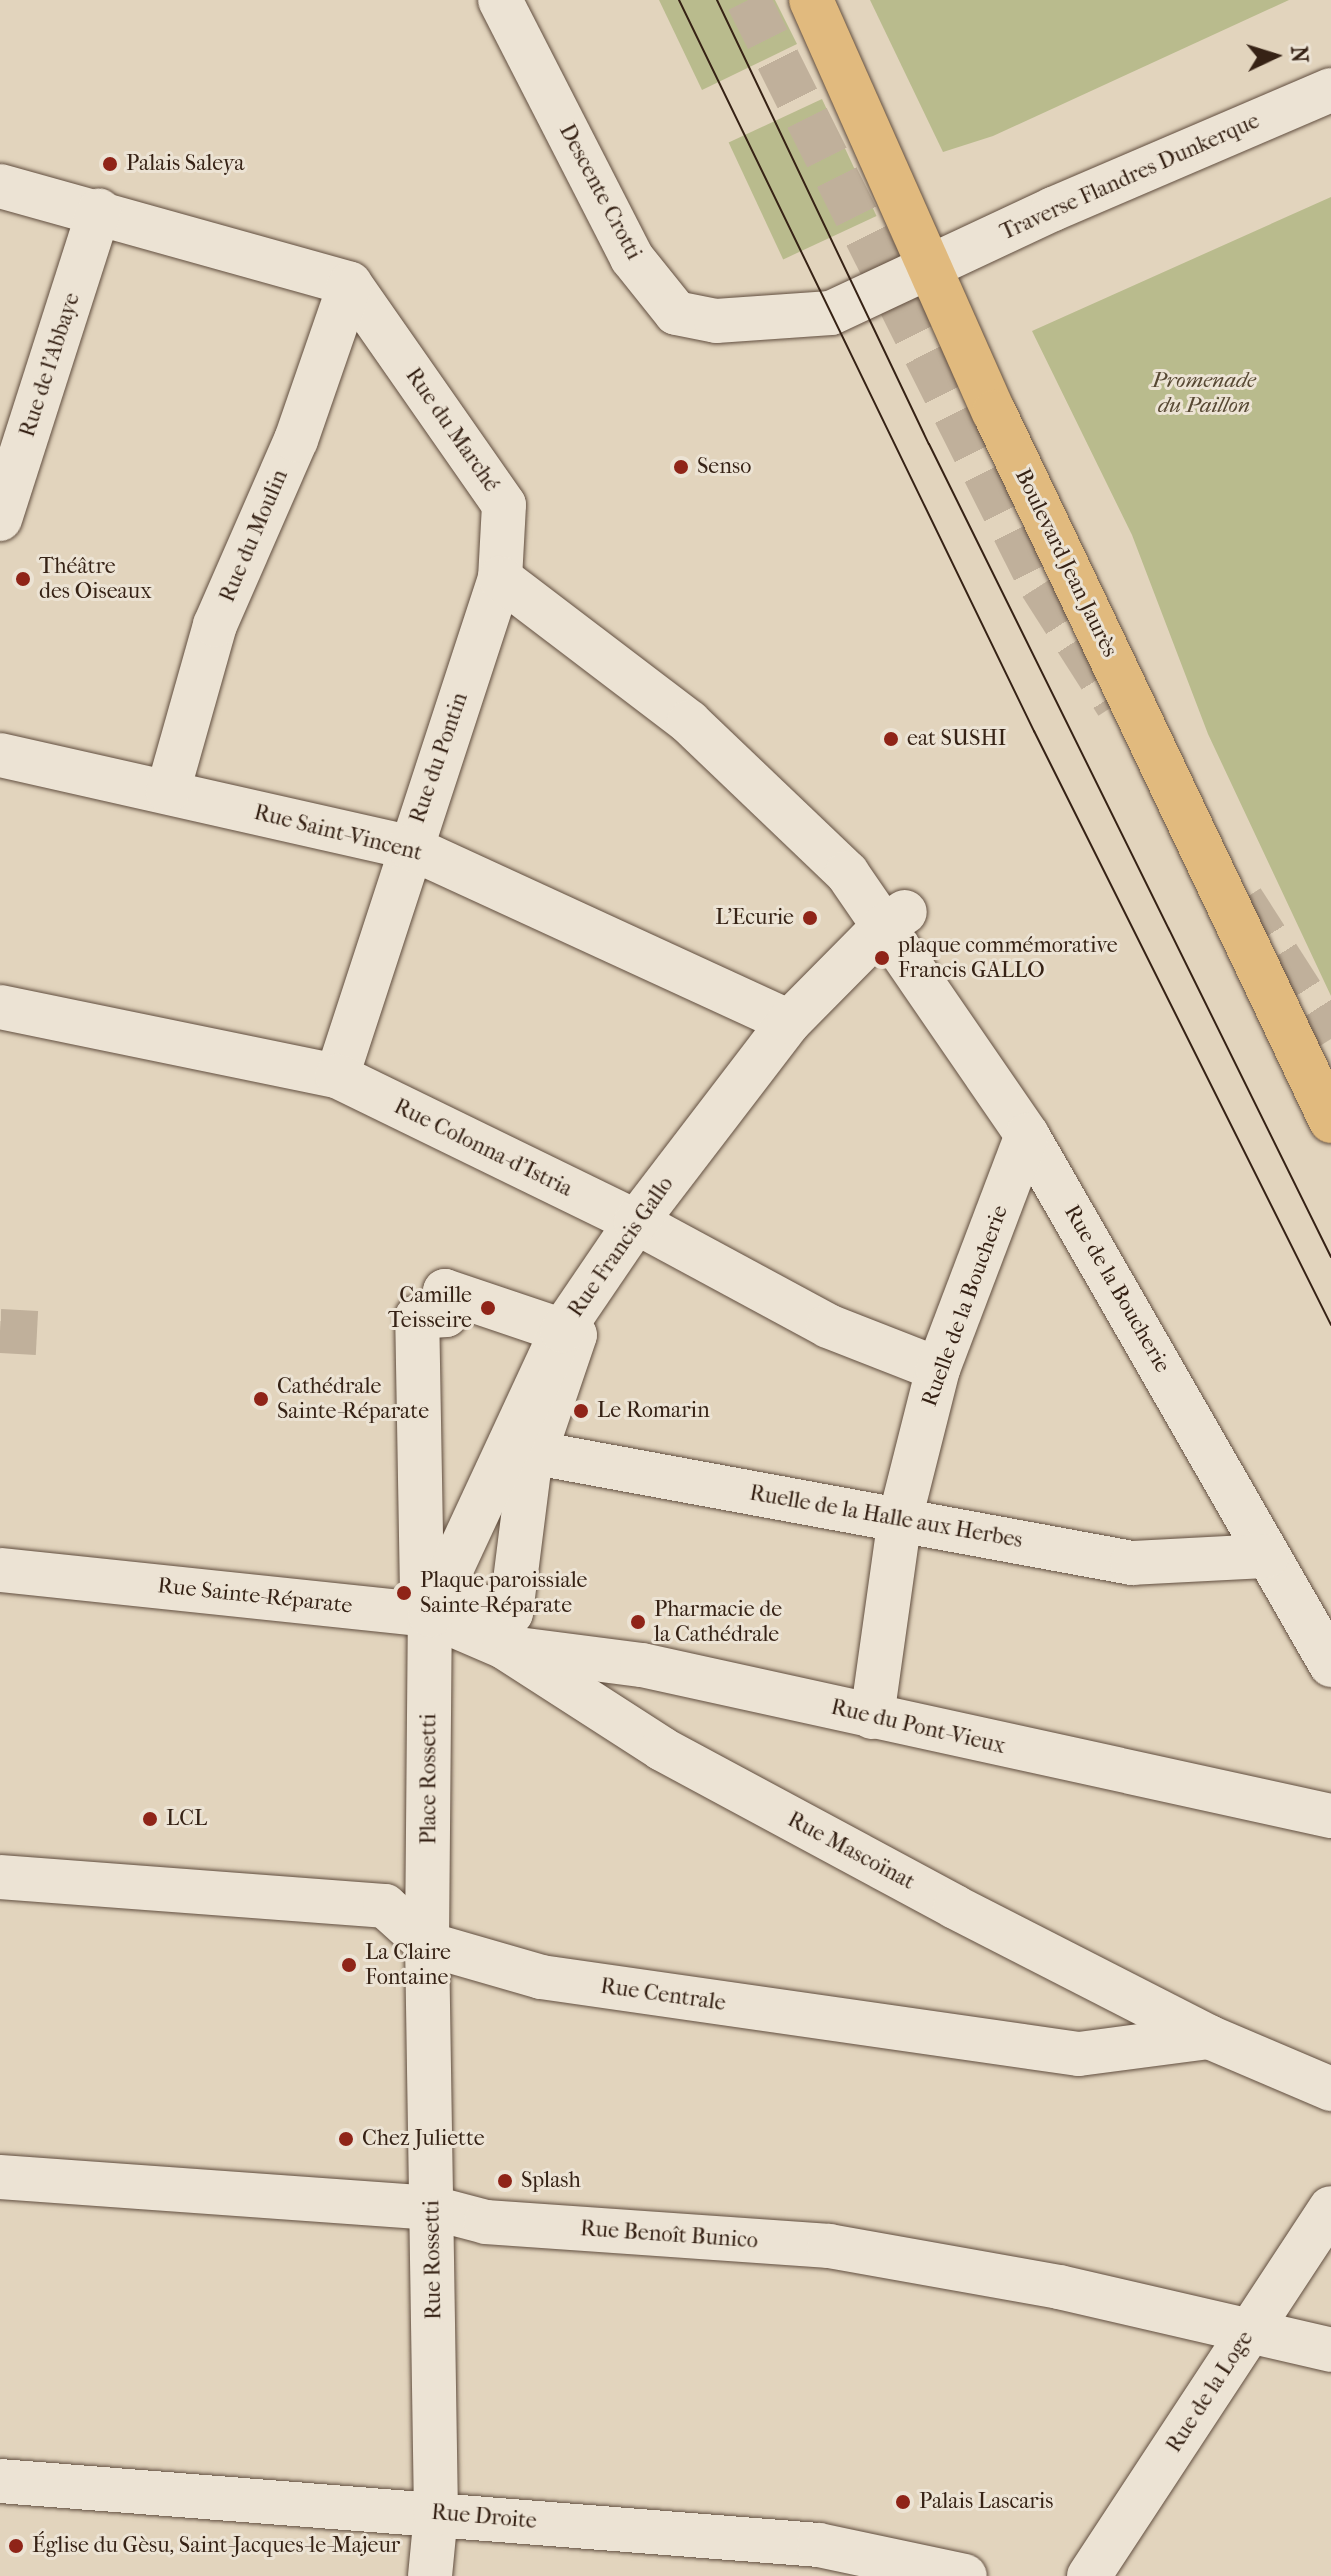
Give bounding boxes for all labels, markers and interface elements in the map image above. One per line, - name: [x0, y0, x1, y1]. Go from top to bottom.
- north arrow: [1235, 16, 1315, 96]
- text: N: [1285, 45, 1312, 64]
- street label: Traverse Flandres Dunkerque: [996, 108, 1264, 246]
- street label: Descente Crotti: [553, 120, 647, 264]
- place label: Palais Saleya: [126, 151, 244, 177]
- marker: Palais Saleya: [101, 155, 119, 173]
- street label: Rue de l'Abbaye: [14, 290, 86, 440]
- street label: Rue du Marché: [400, 363, 504, 497]
- park label: Promenade du Paillon: [1152, 367, 1256, 418]
- place label: Senso: [697, 454, 751, 480]
- marker: Senso: [672, 458, 690, 476]
- street label: Boulevard Jean Jaurès: [1009, 465, 1123, 661]
- street label: Rue du Moulin: [214, 466, 294, 606]
- place label: Théâtre des Oiseaux: [39, 553, 152, 604]
- marker: Théâtre des Oiseaux: [14, 570, 32, 588]
- street label: Rue du Pontin: [404, 689, 474, 827]
- place label: eat SUSHI: [907, 726, 1006, 752]
- marker: eat SUSHI: [882, 730, 900, 748]
- street label: Rue Saint-Vincent: [251, 799, 425, 867]
- place label: L'Ecurie: [715, 905, 794, 931]
- marker: L'Ecurie: [801, 909, 819, 927]
- place label: plaque commémorative Francis GALLO: [898, 932, 1118, 984]
- marker: plaque commémorative Francis GALLO: [873, 949, 891, 967]
- street label: Rue Colonna-d'Istria: [390, 1093, 576, 1203]
- street label: Rue Francis Gallo: [563, 1172, 679, 1322]
- street label: Rue de la Boucherie: [1058, 1201, 1176, 1377]
- street label: Ruelle de la Boucherie: [916, 1202, 1014, 1410]
- place label: Camille Teisseire: [388, 1282, 472, 1334]
- marker: Camille Teisseire: [479, 1299, 497, 1317]
- place label: Cathédrale Sainte-Réparate: [277, 1373, 429, 1424]
- marker: Cathédrale Sainte-Réparate: [252, 1390, 270, 1408]
- place label: Le Romarin: [597, 1398, 710, 1424]
- marker: Le Romarin: [572, 1402, 590, 1420]
- street label: Ruelle de la Halle aux Herbes: [747, 1480, 1025, 1554]
- place label: Plaque paroissiale Sainte-Réparate: [420, 1567, 587, 1618]
- street label: Rue Sainte-Réparate: [156, 1573, 354, 1619]
- marker: Plaque paroissiale Sainte-Réparate: [395, 1584, 413, 1602]
- place label: Pharmacie de la Cathédrale: [654, 1596, 782, 1648]
- marker: Pharmacie de la Cathédrale: [629, 1613, 647, 1631]
- street label: Rue du Pont-Vieux: [828, 1694, 1008, 1760]
- street label: Place Rossetti: [416, 1714, 442, 1844]
- place label: LCL: [166, 1806, 207, 1832]
- street label: Rue Mascoïnat: [783, 1806, 919, 1896]
- marker: LCL: [141, 1810, 159, 1828]
- place label: La Claire Fontaine: [365, 1939, 451, 1990]
- marker: La Claire Fontaine: [340, 1956, 358, 1974]
- street label: Rue Centrale: [599, 1973, 727, 2017]
- place label: Chez Juliette: [362, 2126, 485, 2152]
- marker: Chez Juliette: [337, 2130, 355, 2148]
- place label: Splash: [521, 2168, 581, 2194]
- marker: Splash: [496, 2172, 514, 2190]
- street label: Rue Rossetti: [419, 2200, 447, 2320]
- street label: Rue Benoît Bunico: [579, 2216, 759, 2254]
- street label: Rue de la Loge: [1161, 2326, 1259, 2458]
- place label: Palais Lascaris: [919, 2489, 1053, 2515]
- marker: Palais Lascaris: [894, 2493, 912, 2511]
- street label: Rue Droite: [430, 2499, 538, 2535]
- place label: Église du Gèsu, Saint-Jacques-le-Majeur: [32, 2533, 400, 2559]
- marker: Église du Gèsu, Saint-Jacques-le-Majeur: [7, 2537, 25, 2555]

